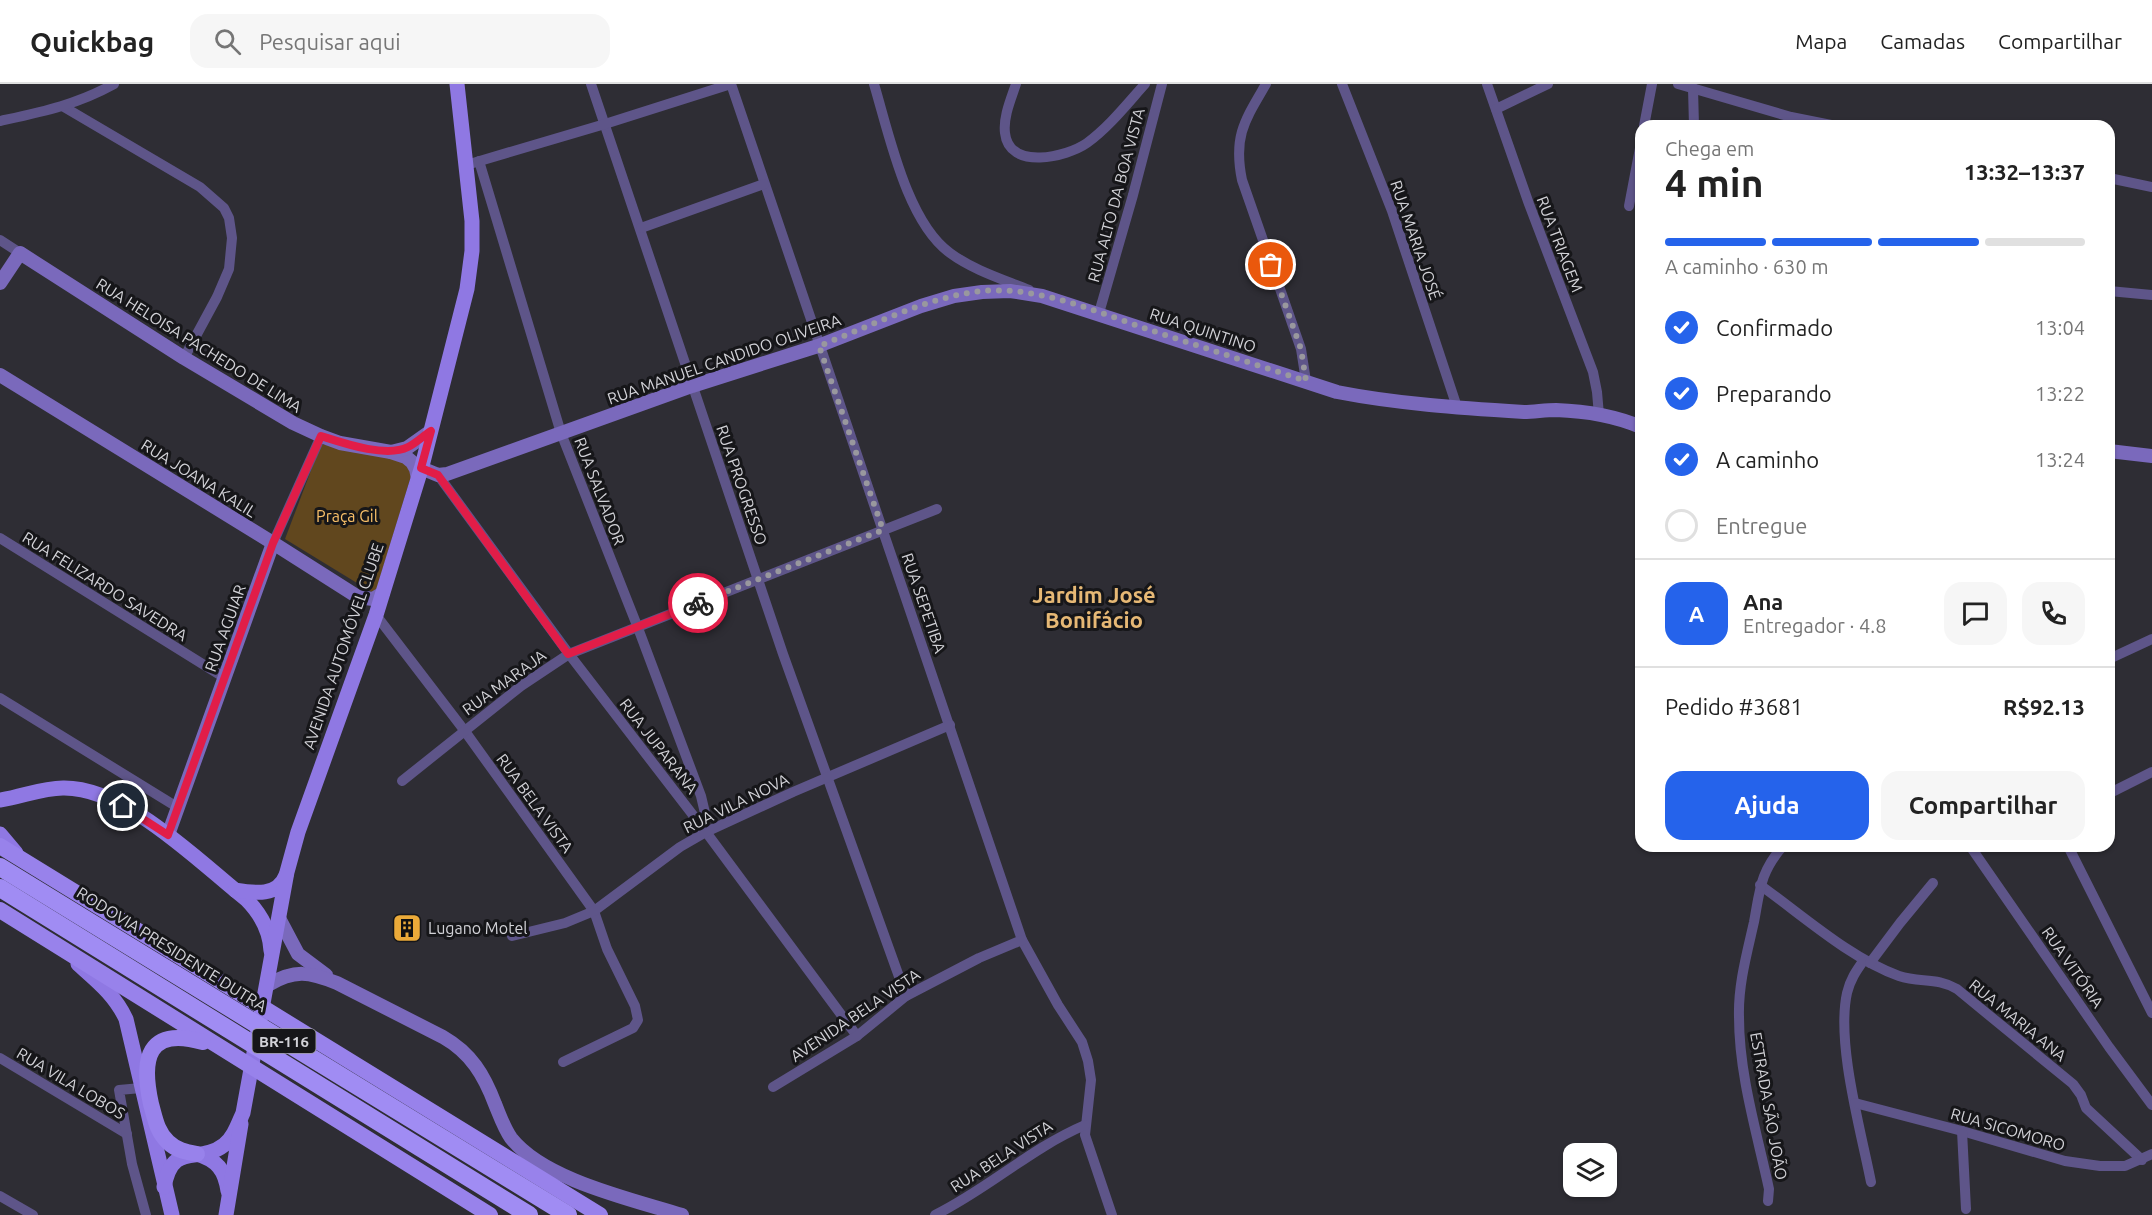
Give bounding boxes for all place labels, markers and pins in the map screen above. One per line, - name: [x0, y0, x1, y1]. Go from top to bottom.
- pin: [1245, 239, 1296, 290]
- pin: [97, 780, 148, 831]
- building icon: Lugano Motel: [391, 912, 423, 944]
- place label: Lugano Motel: [428, 919, 527, 937]

